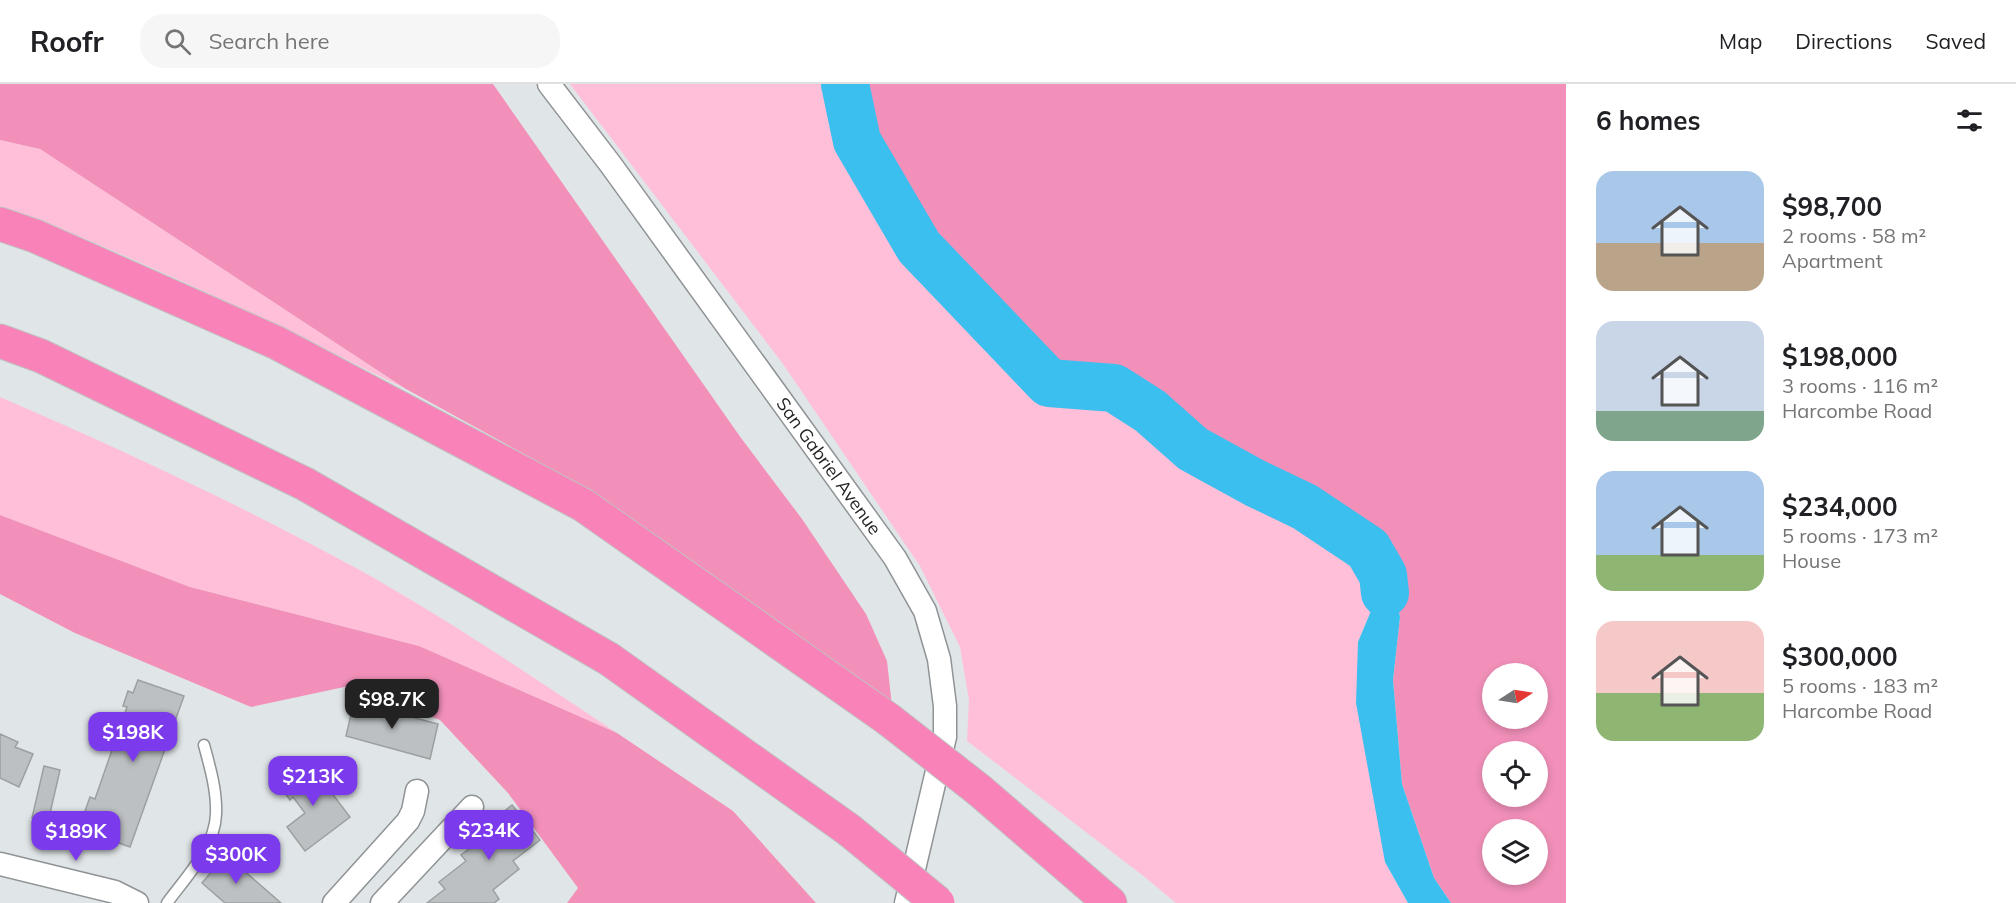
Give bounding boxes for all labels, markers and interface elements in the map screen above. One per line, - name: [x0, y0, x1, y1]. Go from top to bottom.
- search box: [140, 14, 560, 68]
- text: Roofr: [30, 24, 104, 59]
- icon: search: [161, 25, 194, 58]
- text: Search here: [209, 27, 330, 55]
- text: Map: [1719, 28, 1762, 54]
- text: Directions: [1795, 28, 1892, 54]
- text: Saved: [1925, 28, 1986, 54]
- text: 6 homes: [1596, 104, 1700, 137]
- icon: filters: [1953, 104, 1986, 137]
- text: $98,700: [1782, 190, 1882, 223]
- icon: home: [1644, 195, 1716, 267]
- text: 2 rooms · 58 m²: [1782, 223, 1926, 248]
- text: Apartment: [1782, 248, 1883, 273]
- text: $198,000: [1782, 340, 1898, 373]
- icon: home: [1644, 345, 1716, 417]
- text: 3 rooms · 116 m²: [1782, 373, 1938, 398]
- street label: San Gabriel Avenue: [771, 393, 887, 539]
- text: Harcombe Road: [1782, 398, 1932, 423]
- text: $234,000: [1782, 490, 1898, 523]
- icon: home: [1644, 495, 1716, 567]
- text: 5 rooms · 173 m²: [1782, 523, 1938, 548]
- text: House: [1782, 548, 1841, 573]
- text: $300,000: [1782, 640, 1898, 673]
- icon: home: [1644, 645, 1716, 717]
- north arrow: [1482, 663, 1548, 729]
- map controls: [1482, 663, 1548, 885]
- text: 5 rooms · 183 m²: [1782, 673, 1938, 698]
- pin: $98.7K: [343, 679, 441, 730]
- text: $98.7K: [359, 686, 425, 711]
- text: Harcombe Road: [1782, 698, 1932, 723]
- pin: $198K: [91, 712, 175, 763]
- text: $198K: [102, 719, 164, 744]
- button: locate: [1482, 741, 1548, 807]
- pin: $213K: [271, 756, 355, 807]
- text: $213K: [282, 763, 344, 788]
- pin: $234K: [447, 810, 531, 861]
- pin: $189K: [34, 811, 118, 862]
- text: $234K: [458, 817, 520, 842]
- text: $189K: [45, 818, 107, 843]
- button: layers: [1482, 819, 1548, 885]
- pin: $300K: [194, 834, 278, 885]
- text: $300K: [205, 841, 267, 866]

